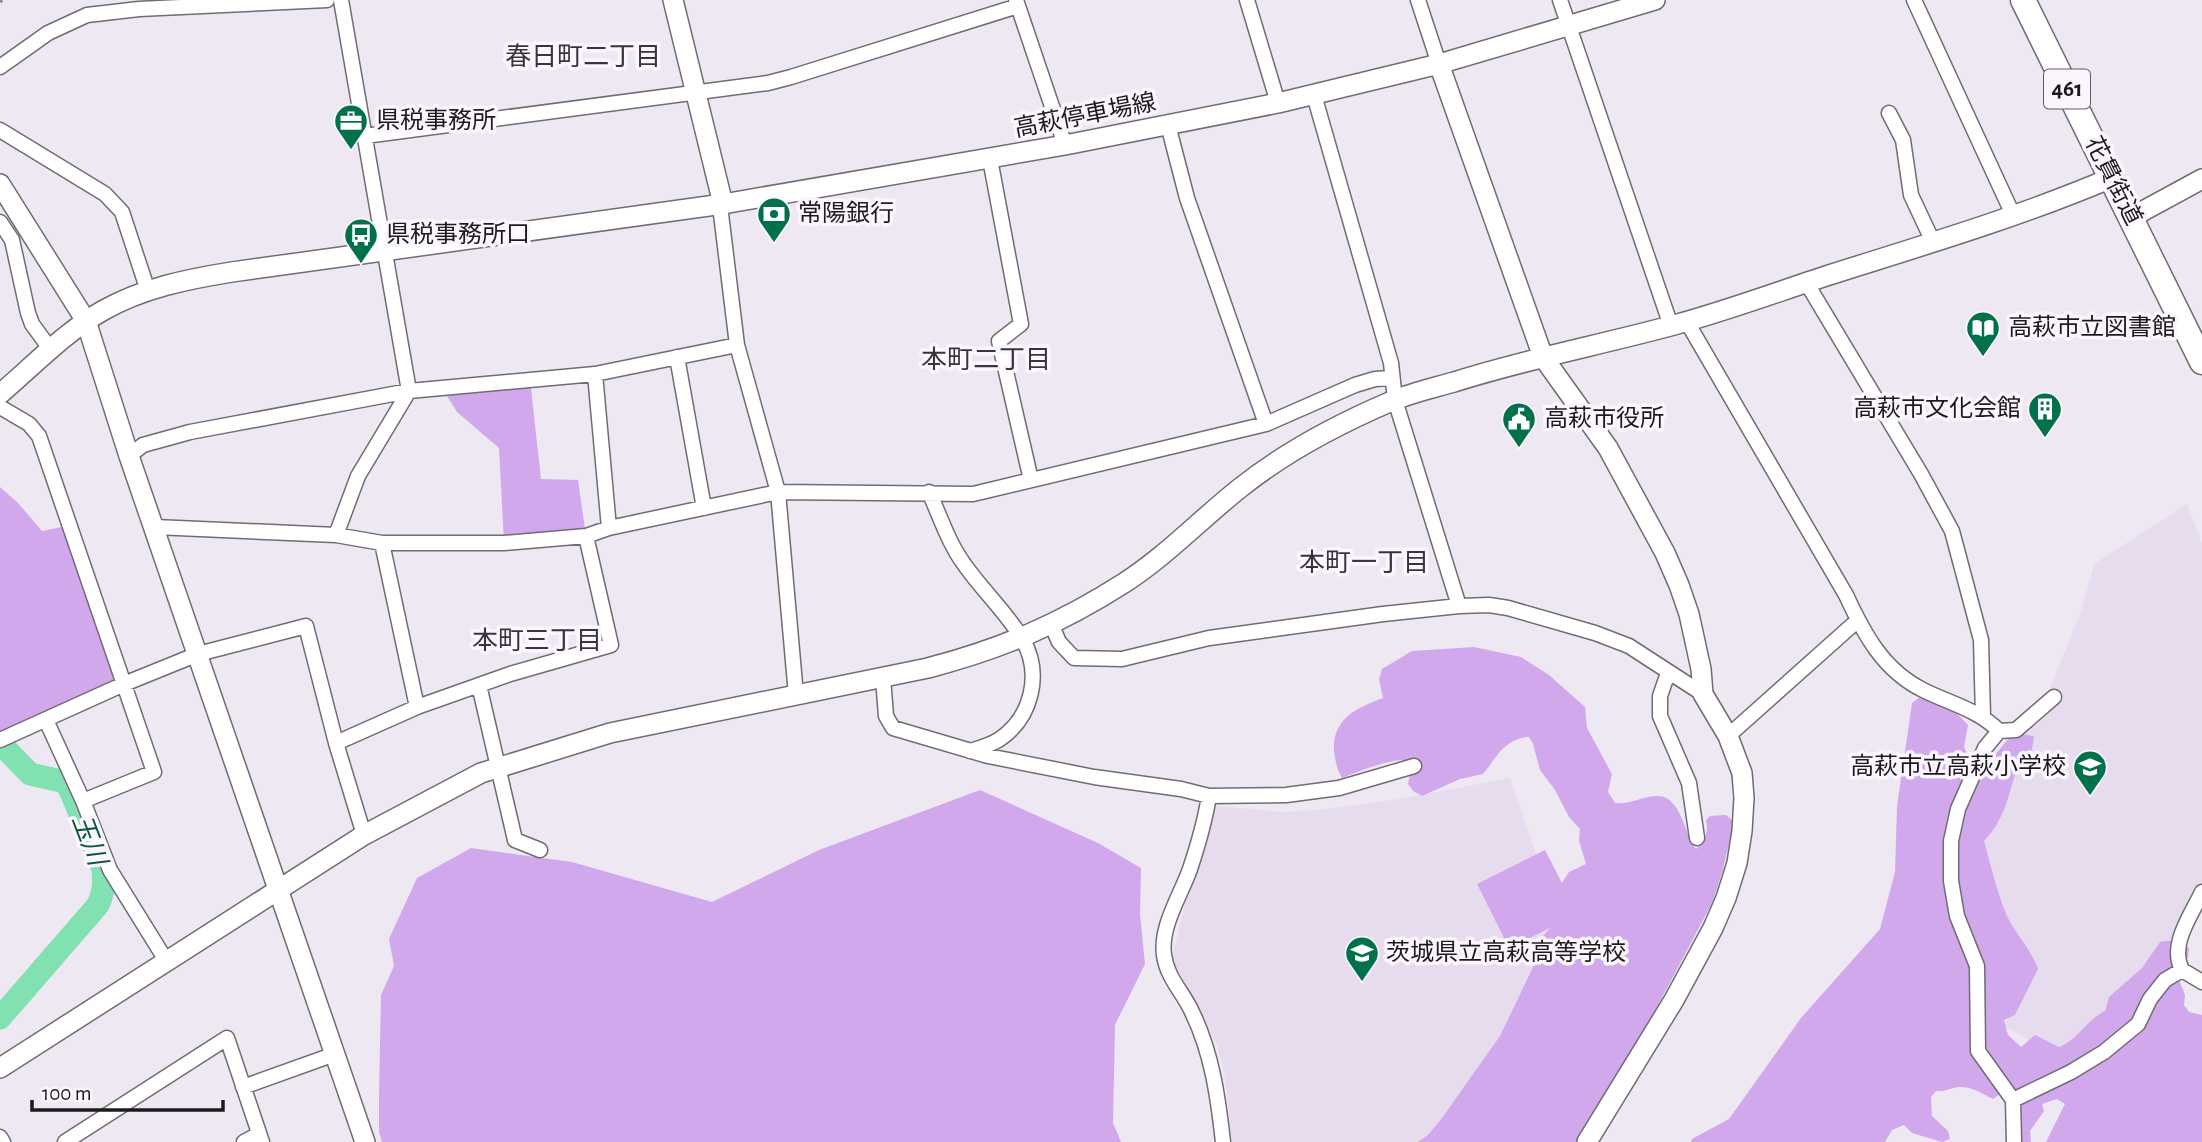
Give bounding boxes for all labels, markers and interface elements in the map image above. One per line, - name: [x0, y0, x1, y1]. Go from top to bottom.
- district label: 春日町二丁目: [505, 43, 661, 70]
- road number: 461: [2044, 69, 2090, 108]
- street label: 高萩停車場線: [1012, 89, 1158, 142]
- office icon: 県税事務所: [332, 102, 370, 151]
- place label: 県税事務所: [376, 107, 496, 133]
- street label: 花貫街道: [2081, 132, 2147, 229]
- bank icon: 常陽銀行: [755, 195, 793, 244]
- place label: 常陽銀行: [798, 200, 894, 226]
- bus stop icon: 県税事務所口: [342, 216, 380, 265]
- place label: 県税事務所口: [386, 221, 530, 247]
- library icon: 高萩市立図書館: [1964, 309, 2002, 358]
- place label: 高萩市立図書館: [2008, 314, 2176, 340]
- district label: 本町二丁目: [921, 346, 1051, 373]
- building icon: 高萩市文化会館: [2026, 390, 2064, 439]
- place label: 高萩市文化会館: [1853, 395, 2021, 421]
- public building icon: 高萩市役所: [1500, 400, 1538, 449]
- place label: 高萩市役所: [1544, 405, 1664, 431]
- district label: 本町一丁目: [1299, 549, 1429, 576]
- district label: 本町三丁目: [472, 627, 602, 654]
- school or university icon: 高萩市立高萩小学校: [2071, 748, 2109, 797]
- place label: 高萩市立高萩小学校: [1850, 753, 2066, 779]
- water label: 玉川: [68, 811, 112, 872]
- school or university icon: 茨城県立高萩高等学校: [1343, 934, 1381, 983]
- place label: 茨城県立高萩高等学校: [1386, 939, 1626, 965]
- scale bar: [32, 1068, 222, 1112]
- text: 100 m: [42, 1083, 92, 1104]

